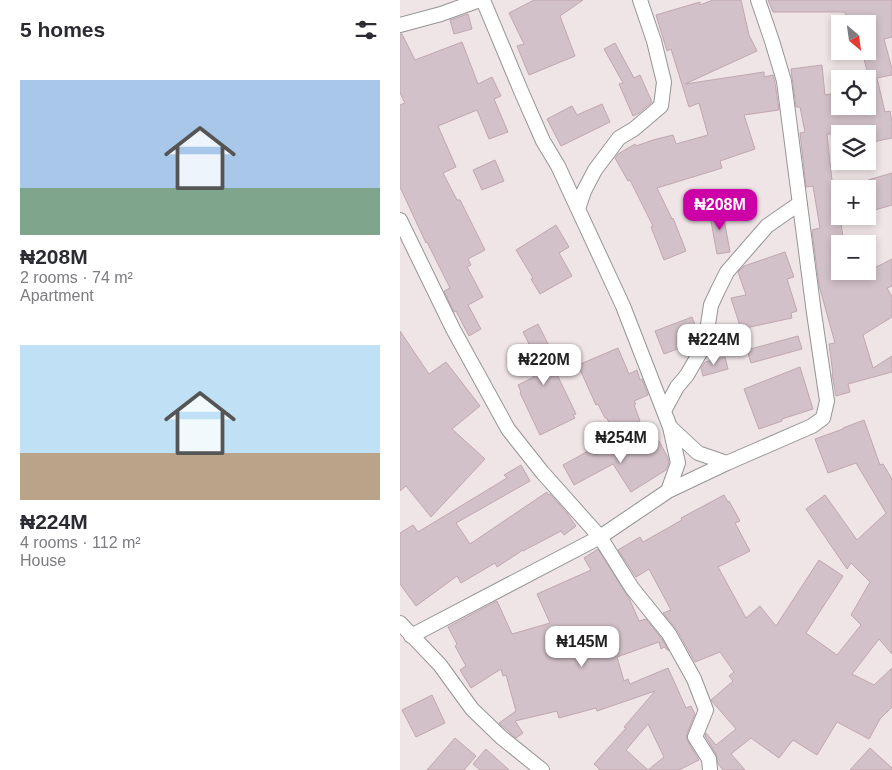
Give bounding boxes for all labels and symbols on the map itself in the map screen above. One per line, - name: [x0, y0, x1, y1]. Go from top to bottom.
- north arrow: [831, 15, 876, 60]
- pin: ₦208M: [685, 188, 755, 231]
- pin: ₦224M: [679, 324, 749, 366]
- pin: ₦220M: [509, 344, 579, 386]
- pin: ₦254M: [586, 422, 656, 464]
- pin: ₦145M: [547, 626, 617, 668]

